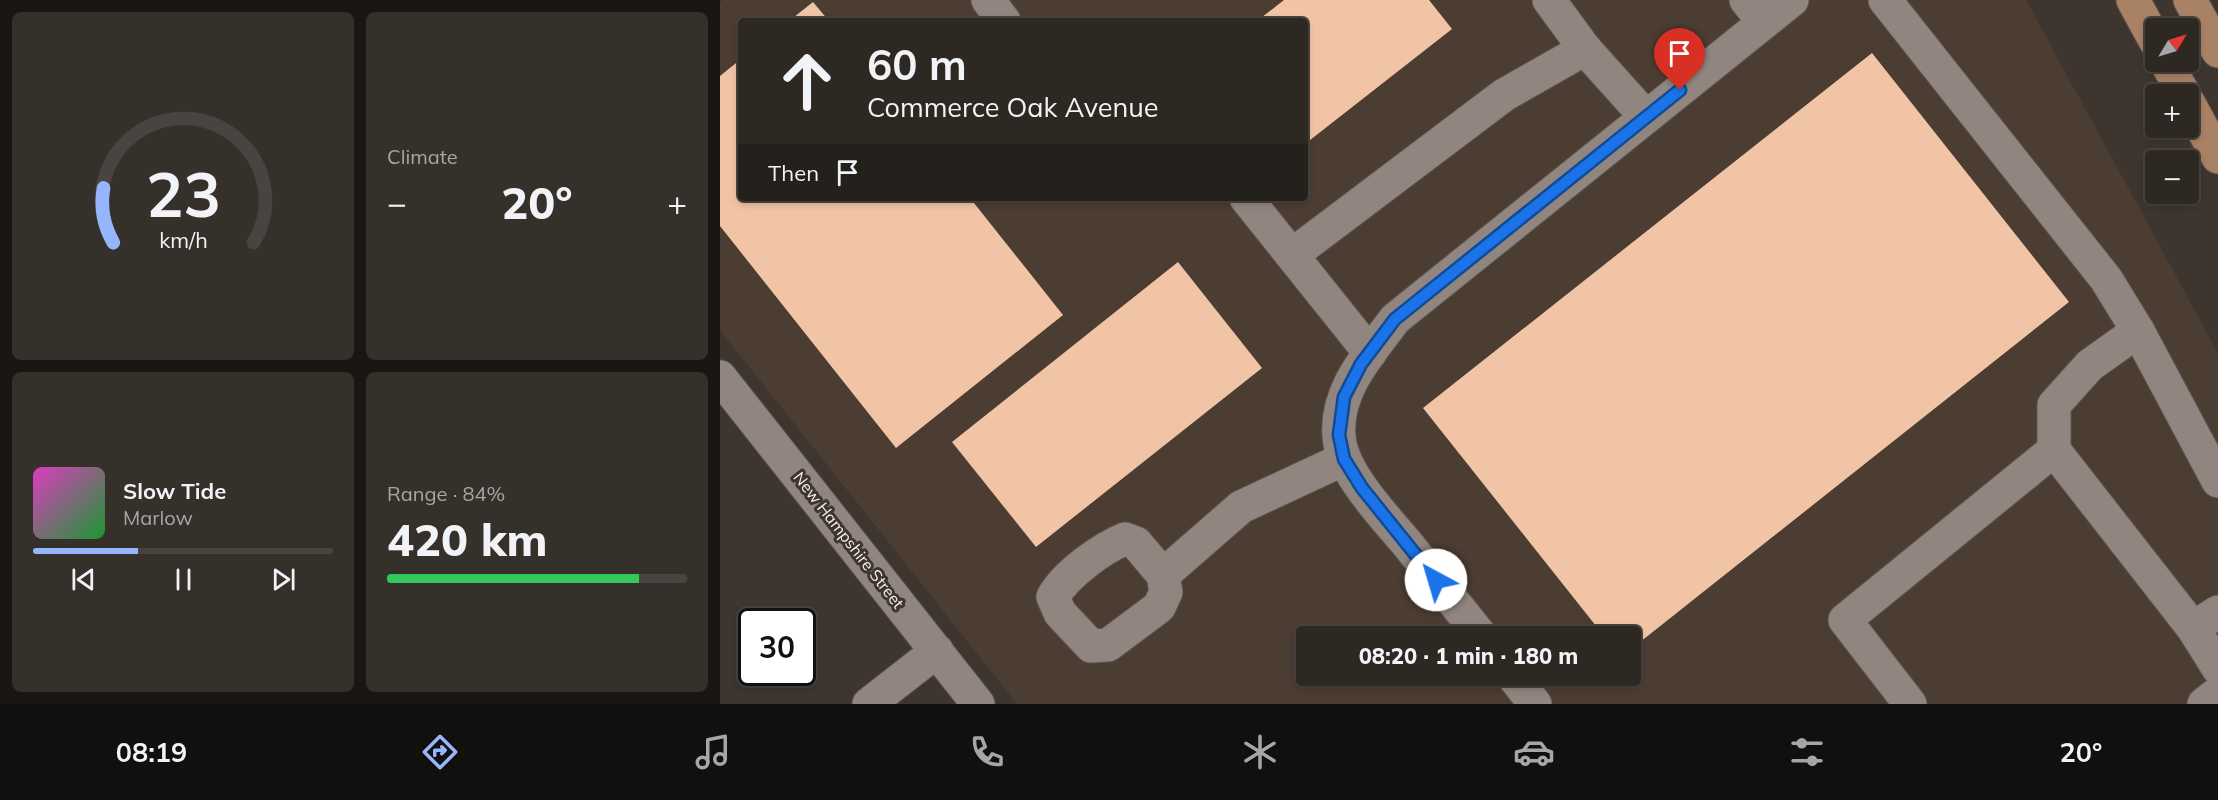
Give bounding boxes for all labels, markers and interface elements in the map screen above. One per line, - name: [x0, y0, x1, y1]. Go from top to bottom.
- north arrow: [2145, 18, 2199, 72]
- map controls: [2145, 18, 2199, 204]
- pin: [1654, 28, 1705, 90]
- icon: arrive: [1663, 37, 1696, 70]
- text: 60 m: [867, 38, 967, 91]
- icon: ahead: [768, 42, 846, 120]
- button: +: [2145, 84, 2199, 138]
- text: Commerce Oak Avenue: [867, 90, 1159, 124]
- text: Climate: [387, 144, 458, 169]
- button: −: [2145, 150, 2199, 204]
- text: 23: [146, 154, 220, 233]
- icon: arrive: [831, 156, 864, 189]
- text: Then: [768, 159, 819, 187]
- text: 20°: [501, 174, 573, 230]
- text: −: [387, 182, 407, 223]
- text: +: [667, 182, 687, 223]
- text: km/h: [159, 226, 207, 253]
- street label: New Hampshire Street: [789, 468, 909, 613]
- text: Slow Tide: [123, 477, 226, 505]
- text: Range · 84%: [387, 481, 505, 506]
- text: Marlow: [123, 505, 193, 530]
- text: 420 km: [387, 511, 548, 567]
- position arrow: [1404, 548, 1468, 612]
- icon: previous: [67, 563, 100, 596]
- icon: pause: [167, 563, 200, 596]
- icon: next: [267, 563, 300, 596]
- speed limit sign: 30: [738, 608, 816, 686]
- text: 08:20 · 1 min · 180 m: [1359, 642, 1578, 670]
- icon: directions: [419, 731, 461, 773]
- icon: music: [692, 731, 734, 773]
- icon: phone: [966, 731, 1008, 773]
- icon: climate: [1239, 731, 1281, 773]
- icon: car: [1513, 731, 1555, 773]
- icon: filters: [1786, 731, 1828, 773]
- text: 08:19: [116, 735, 187, 769]
- text: 20°: [2060, 735, 2102, 769]

